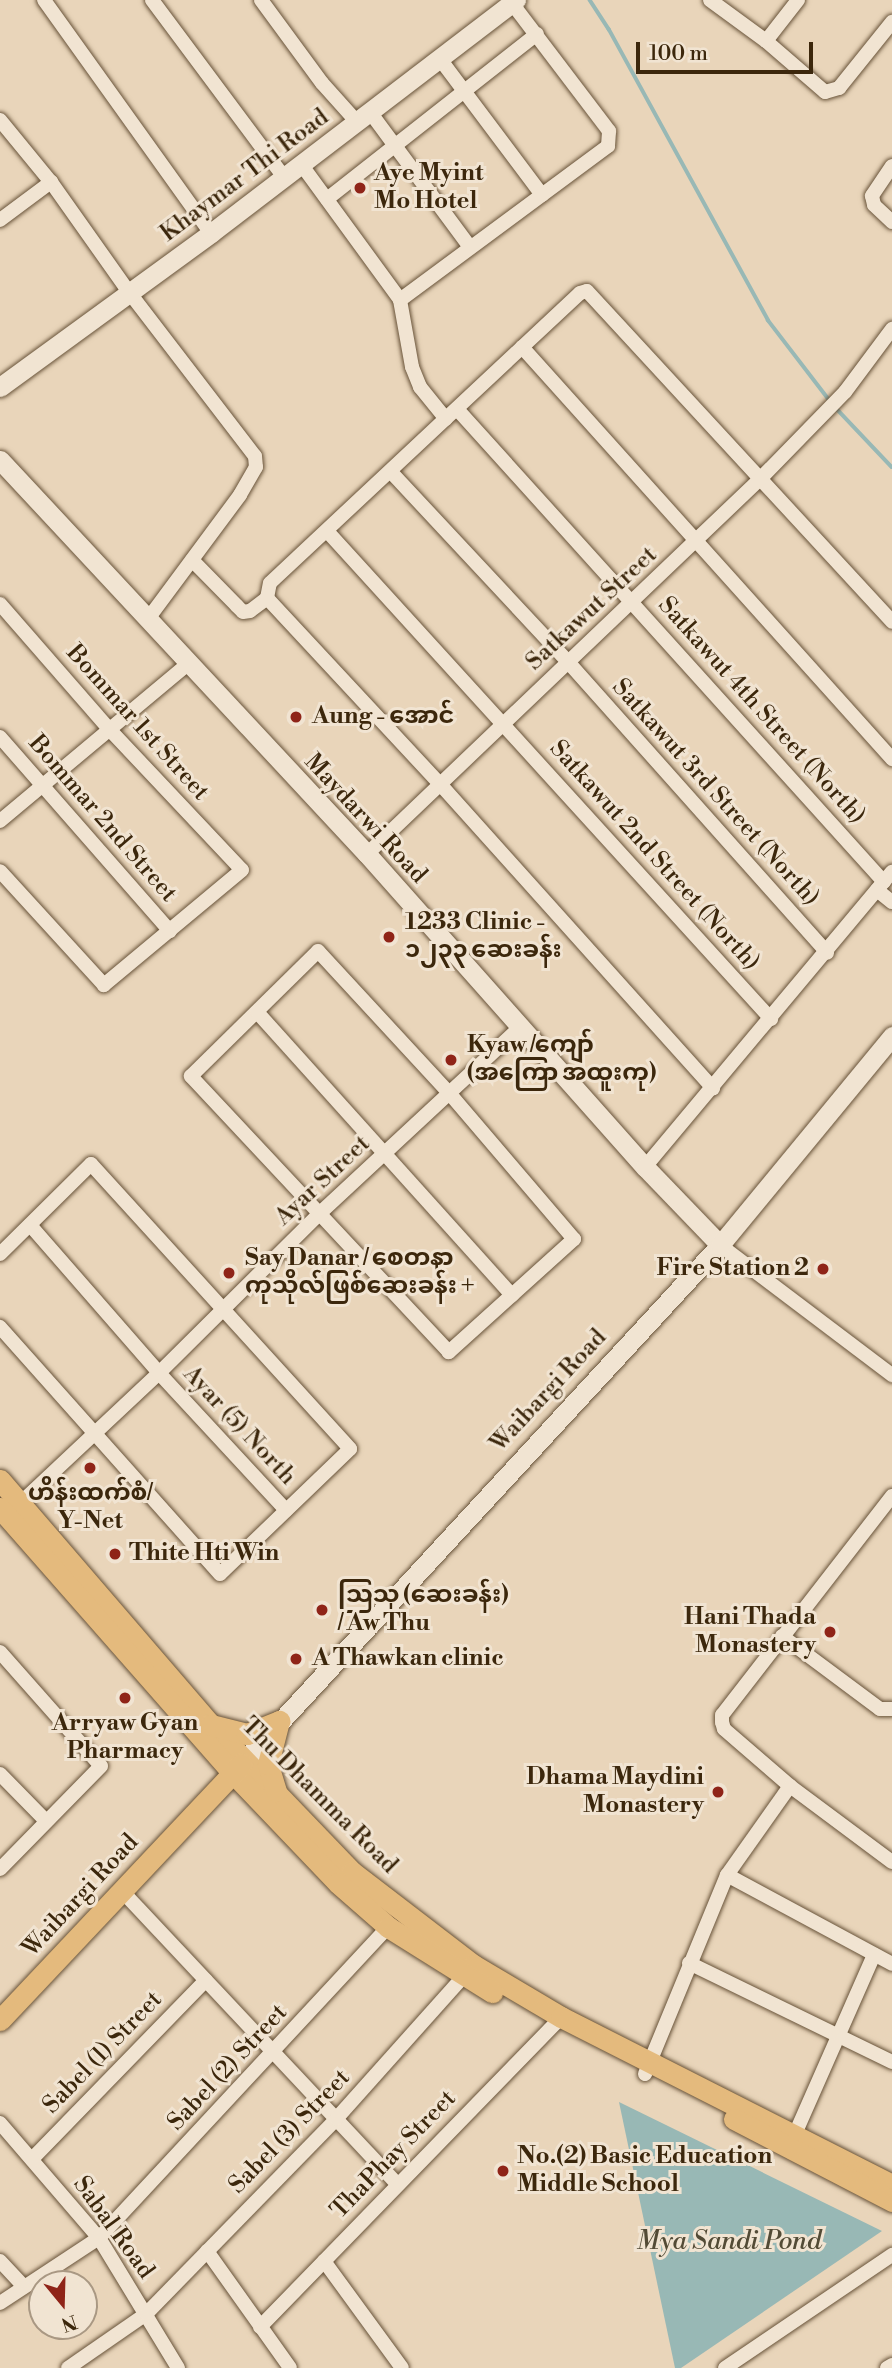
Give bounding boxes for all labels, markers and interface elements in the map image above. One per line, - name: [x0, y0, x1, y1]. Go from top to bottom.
- scale bar: [640, 28, 817, 72]
- text: 100 m: [649, 41, 708, 67]
- street label: Khaymar Thi Road: [155, 103, 335, 249]
- place label: Aye Myint Mo Hotel: [374, 160, 484, 216]
- marker: Aye Myint Mo Hotel: [352, 180, 368, 196]
- street label: Satkawut Street: [521, 541, 663, 677]
- street label: Satkawut 4th Street (North): [651, 591, 871, 831]
- street label: Bommar 1st Street: [60, 639, 214, 807]
- street label: Satkawut 3rd Street (North): [605, 674, 825, 912]
- place label: Aung - အောင်: [312, 703, 454, 731]
- marker: Aung - အောင်: [286, 707, 306, 727]
- street label: Bommar 2nd Street: [22, 730, 182, 908]
- street label: Satkawut 2nd Street (North): [543, 735, 765, 977]
- street label: Maydarwi Road: [298, 748, 432, 890]
- place label: 1233 Clinic - ၁၂၃၃ ဆေးခန်း: [405, 909, 562, 965]
- marker: 1233 Clinic - ၁၂၃၃ ဆေးခန်း: [379, 927, 399, 947]
- place label: Kyaw /ကျော် (အကြော အထူးကု): [467, 1032, 656, 1088]
- marker: Kyaw /ကျော် (အကြော အထူးကု): [441, 1050, 461, 1070]
- street label: Ayar Street: [270, 1130, 376, 1232]
- place label: Say Danar / စေတနာ ကုသိုလ်ဖြစ်ဆေးခန်း +: [245, 1245, 475, 1301]
- place label: Fire Station 2: [657, 1255, 809, 1283]
- marker: Fire Station 2: [815, 1261, 831, 1277]
- marker: Say Danar / စေတနာ ကုသိုလ်ဖြစ်ဆေးခန်း +: [219, 1263, 239, 1283]
- street label: Waibargi Road: [485, 1324, 613, 1458]
- street label: Ayar (5) North: [177, 1360, 301, 1492]
- marker: ဟိန်းထက်စံ/ Y-Net: [82, 1460, 98, 1476]
- place label: ဟိန်းထက်စံ/ Y-Net: [28, 1480, 152, 1536]
- place label: Thite Hti Win: [129, 1540, 279, 1568]
- marker: Thite Hti Win: [107, 1546, 123, 1562]
- place label: သြသု (ဆေးခန်း) / Aw Thu: [338, 1582, 509, 1638]
- marker: သြသု (ဆေးခန်း) / Aw Thu: [312, 1600, 332, 1620]
- place label: Hani Thada Monastery: [684, 1604, 816, 1660]
- marker: Hani Thada Monastery: [822, 1624, 838, 1640]
- place label: A Thawkan clinic: [312, 1645, 504, 1673]
- marker: A Thawkan clinic: [286, 1649, 306, 1669]
- marker: Arryaw Gyan Pharmacy: [117, 1690, 133, 1706]
- place label: Arryaw Gyan Pharmacy: [52, 1710, 198, 1766]
- street label: Thu Dhamma Road: [235, 1712, 403, 1880]
- place label: Dhama Maydini Monastery: [526, 1764, 704, 1820]
- marker: Dhama Maydini Monastery: [710, 1784, 726, 1800]
- street label: Waibargi Road: [17, 1829, 145, 1963]
- street label: Sabel (1) Street: [37, 1986, 169, 2120]
- street label: Sabel (2) Street: [162, 1999, 294, 2137]
- street label: Sabel (3) Street: [223, 2064, 357, 2200]
- street label: ThaPhay Street: [326, 2085, 462, 2225]
- place label: No.(2) Basic Education Middle School: [517, 2143, 772, 2199]
- marker: No.(2) Basic Education Middle School: [495, 2163, 511, 2179]
- street label: Sabal Road: [66, 2171, 160, 2285]
- water label: Mya Sandi Pond: [637, 2226, 821, 2258]
- north arrow: [28, 2270, 98, 2340]
- text: N: [58, 2309, 80, 2337]

